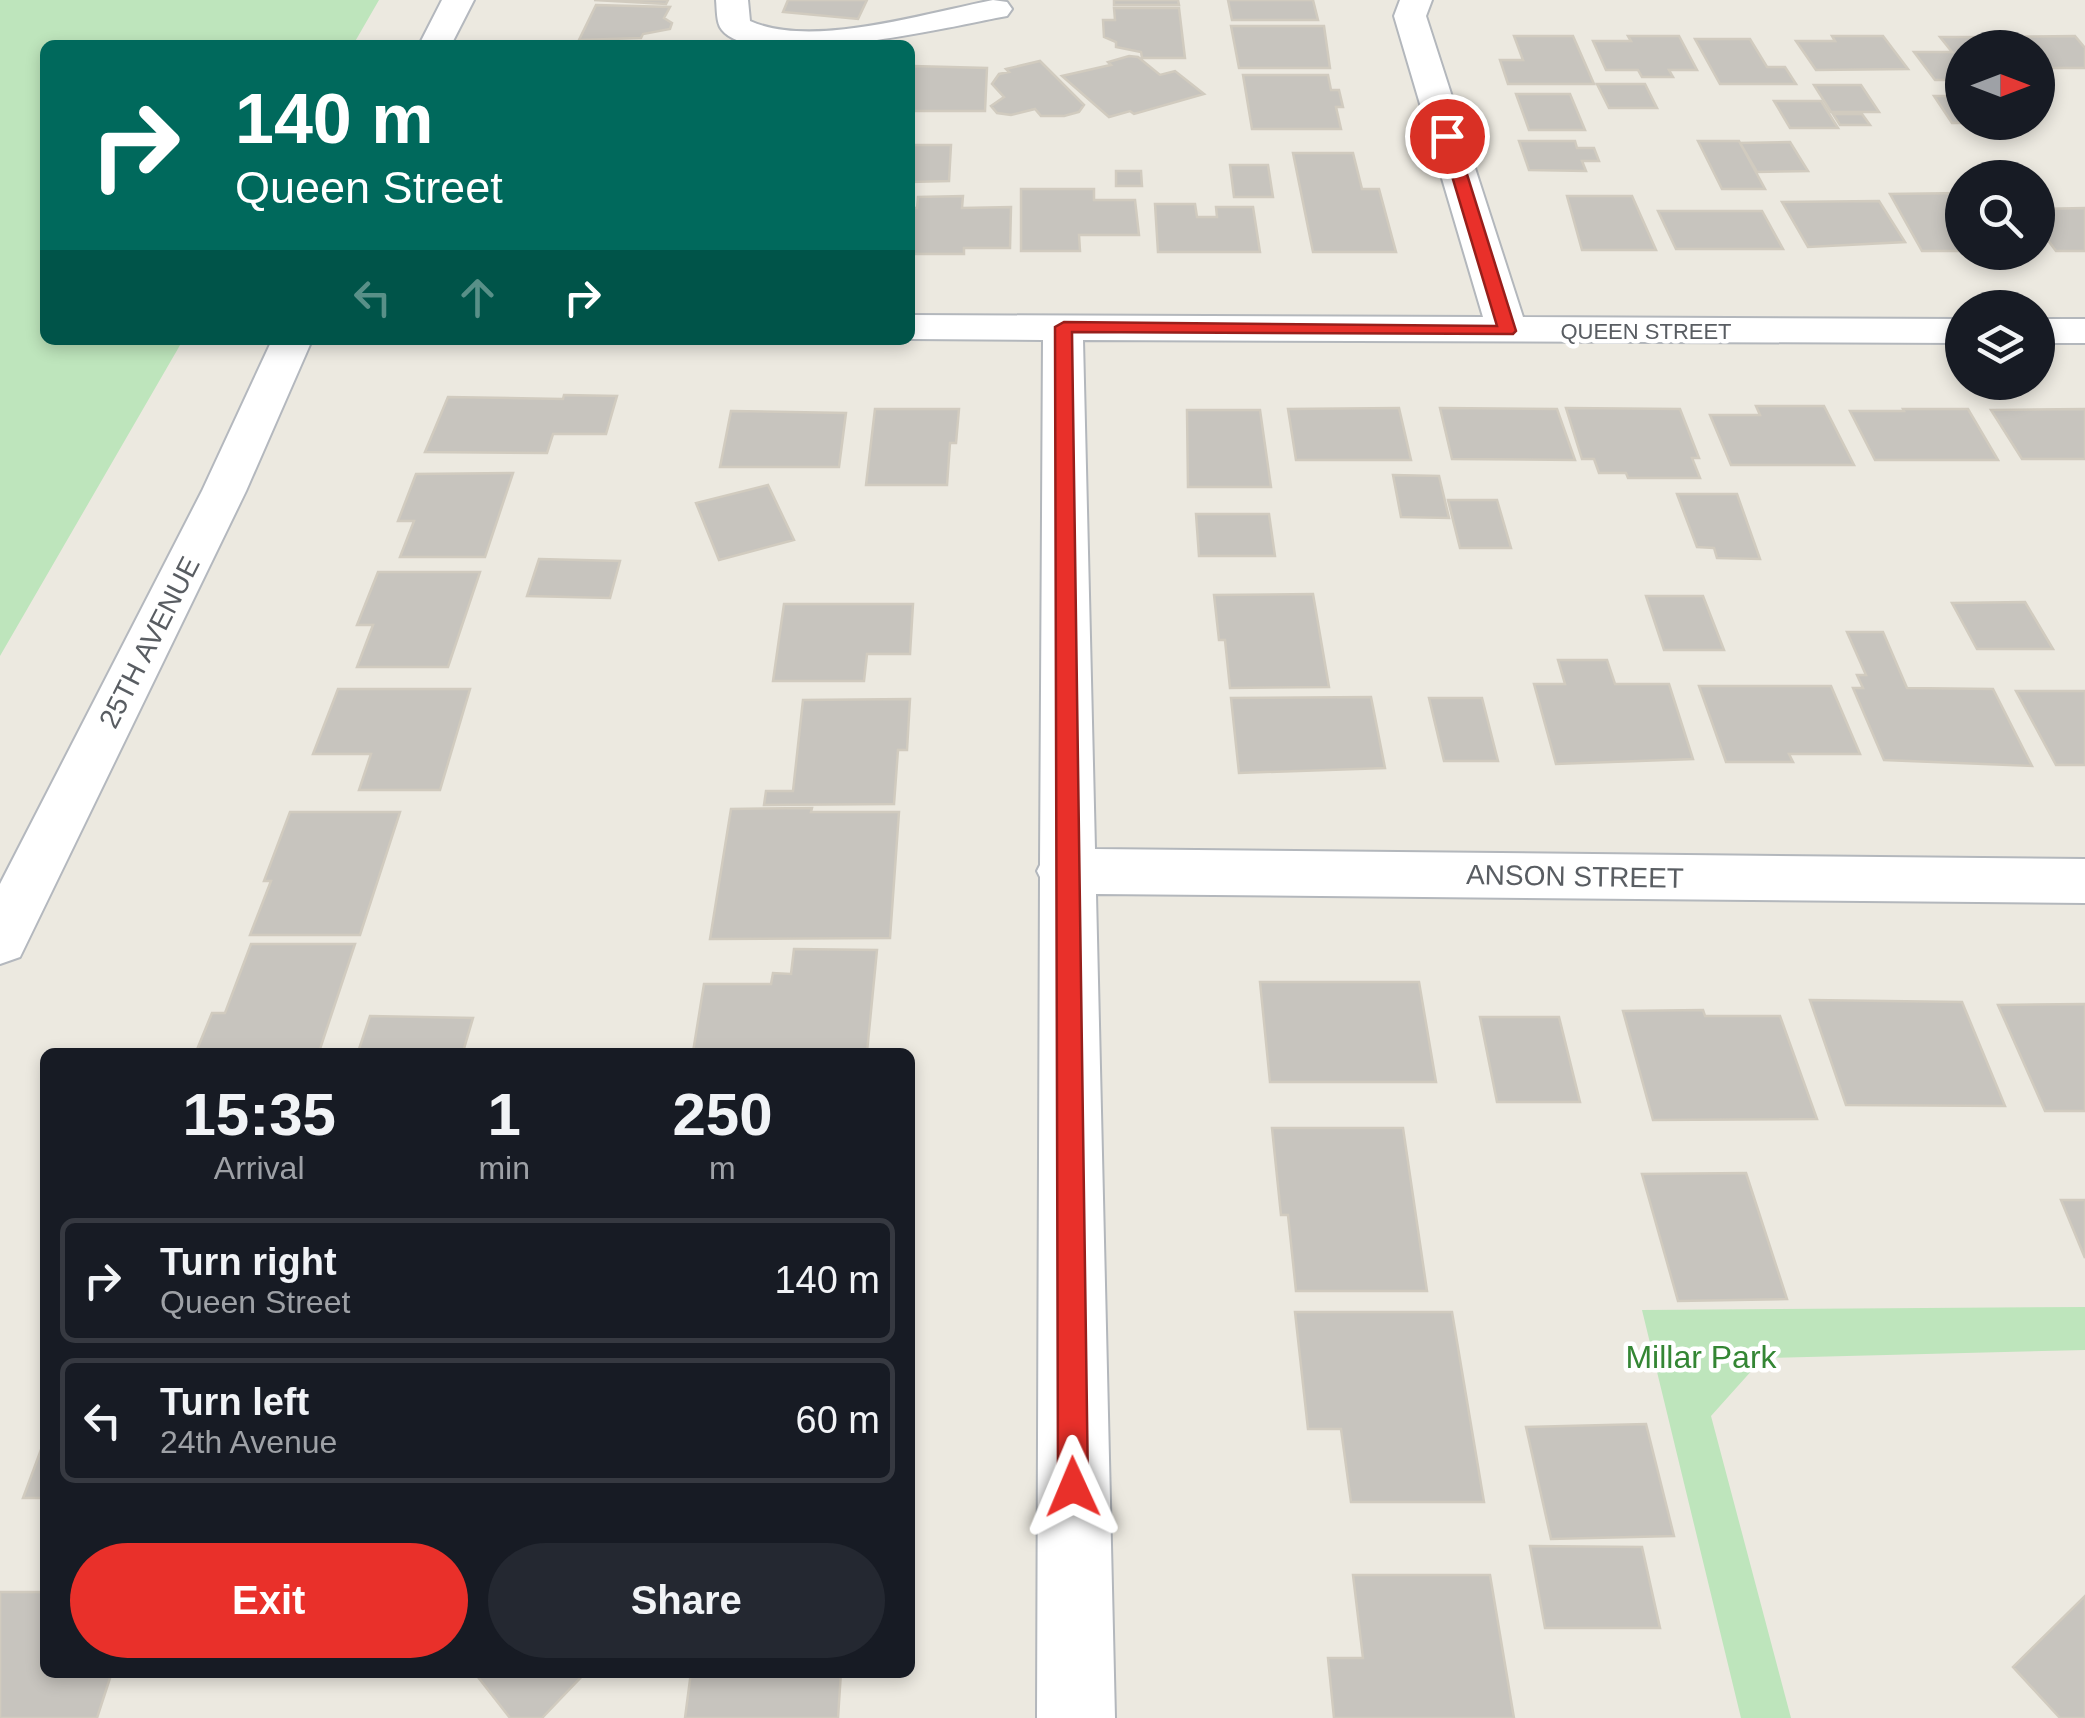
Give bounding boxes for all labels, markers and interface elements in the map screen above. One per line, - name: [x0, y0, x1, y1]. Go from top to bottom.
- north arrow: [1945, 30, 2055, 140]
- map controls: [1945, 30, 2055, 400]
- icon: right: [70, 80, 200, 210]
- text: 140 m: [235, 80, 433, 158]
- pin: [1405, 94, 1490, 179]
- icon: arrive: [1420, 109, 1475, 164]
- button: search: [1945, 160, 2055, 270]
- text: Queen Street: [235, 162, 503, 213]
- icon: left: [345, 270, 400, 325]
- icon: ahead: [450, 270, 505, 325]
- icon: right: [555, 270, 610, 325]
- button: layers: [1945, 290, 2055, 400]
- street label: QUEEN STREET: [1560, 319, 1732, 344]
- street label: 25TH AVENUE: [93, 552, 206, 733]
- street label: ANSON STREET: [1466, 859, 1684, 894]
- text: 15:35: [182, 1081, 336, 1148]
- text: 1: [487, 1081, 521, 1148]
- text: 250: [672, 1081, 773, 1148]
- text: Arrival: [214, 1150, 305, 1186]
- text: min: [478, 1150, 530, 1186]
- text: m: [709, 1150, 736, 1186]
- text: Turn right: [160, 1241, 337, 1283]
- icon: right: [75, 1253, 130, 1308]
- text: 140 m: [774, 1259, 880, 1301]
- text: Queen Street: [160, 1284, 350, 1320]
- park label: Millar Park: [1625, 1339, 1778, 1375]
- text: Turn left: [160, 1381, 309, 1423]
- icon: left: [75, 1393, 130, 1448]
- text: 60 m: [796, 1399, 880, 1441]
- text: 24th Avenue: [160, 1424, 337, 1460]
- position arrow: [1021, 1435, 1125, 1539]
- button: Exit: [70, 1543, 468, 1658]
- button: Share: [488, 1543, 885, 1658]

